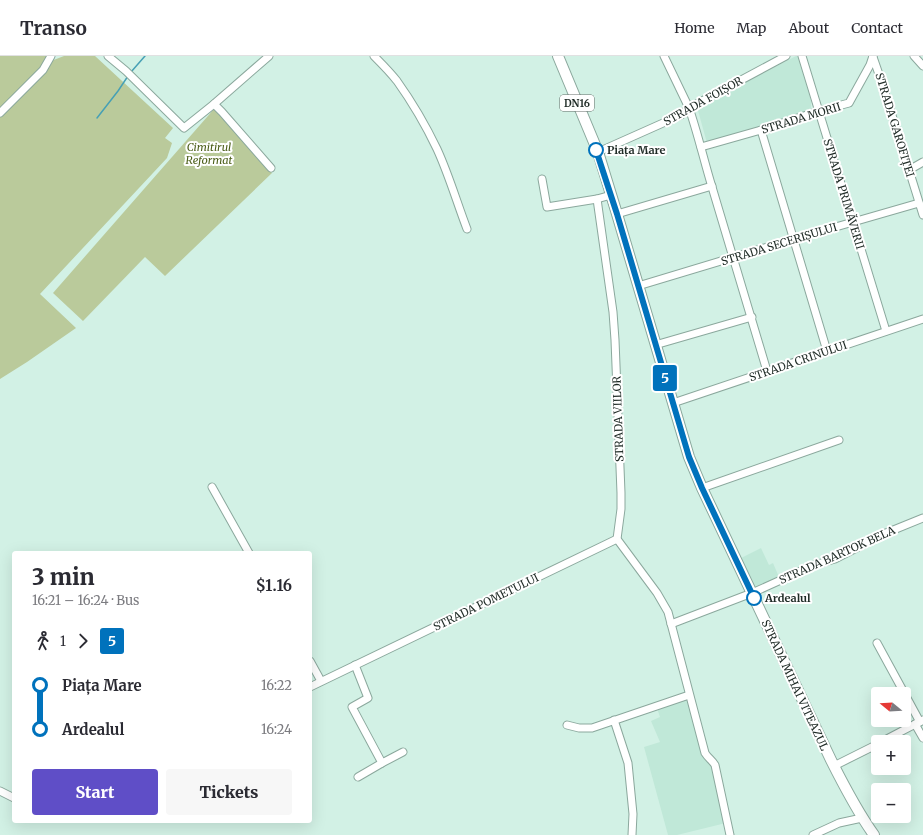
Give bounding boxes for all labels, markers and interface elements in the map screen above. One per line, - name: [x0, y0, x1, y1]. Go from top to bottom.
- text: Transo: [20, 16, 87, 40]
- text: Home: [674, 19, 715, 37]
- text: Map: [737, 19, 766, 37]
- text: About: [788, 19, 829, 37]
- text: Contact: [851, 19, 903, 37]
- street label: STRADA GAROFIȚEI: [872, 71, 918, 179]
- street label: STRADA FOIȘOR: [661, 73, 745, 129]
- road number: DN16: [560, 95, 594, 111]
- street label: STRADA MORII: [760, 99, 842, 137]
- street label: STRADA PRIMĂVERII: [820, 137, 868, 251]
- park label: Cimitirul Reformat: [186, 140, 233, 167]
- marker: Piața Mare: [588, 142, 604, 158]
- place label: Piața Mare: [607, 143, 666, 157]
- street label: STRADA SECERIȘULUI: [719, 220, 839, 268]
- street label: STRADA CRINULUI: [747, 338, 849, 384]
- line badge: 5: [652, 365, 678, 391]
- text: 5: [661, 369, 669, 387]
- street label: STRADA VIILOR: [609, 375, 626, 462]
- street label: STRADA BARTOK BELA: [777, 523, 897, 587]
- text: 3 min: [32, 563, 95, 591]
- street label: STRADA POMETULUI: [431, 570, 541, 634]
- text: $1.16: [256, 576, 292, 595]
- marker: Ardealul: [746, 590, 762, 606]
- place label: Ardealul: [764, 591, 811, 605]
- text: 16:21 – 16:24 · Bus: [32, 592, 139, 609]
- street label: STRADA MIHAI VITEAZUL: [758, 617, 832, 753]
- icon: walk: [32, 630, 54, 652]
- icon: forward: [72, 630, 94, 652]
- text: 5: [108, 632, 116, 650]
- text: 1: [60, 633, 66, 650]
- text: Piața Mare: [62, 676, 142, 695]
- text: 16:22: [261, 677, 292, 694]
- north arrow: [871, 687, 911, 727]
- map controls: [871, 687, 911, 823]
- text: Ardealul: [62, 720, 124, 739]
- text: 16:24: [261, 721, 292, 738]
- button: +: [871, 735, 911, 775]
- button: Start: [32, 769, 158, 815]
- button: Tickets: [166, 769, 292, 815]
- button: −: [871, 783, 911, 823]

